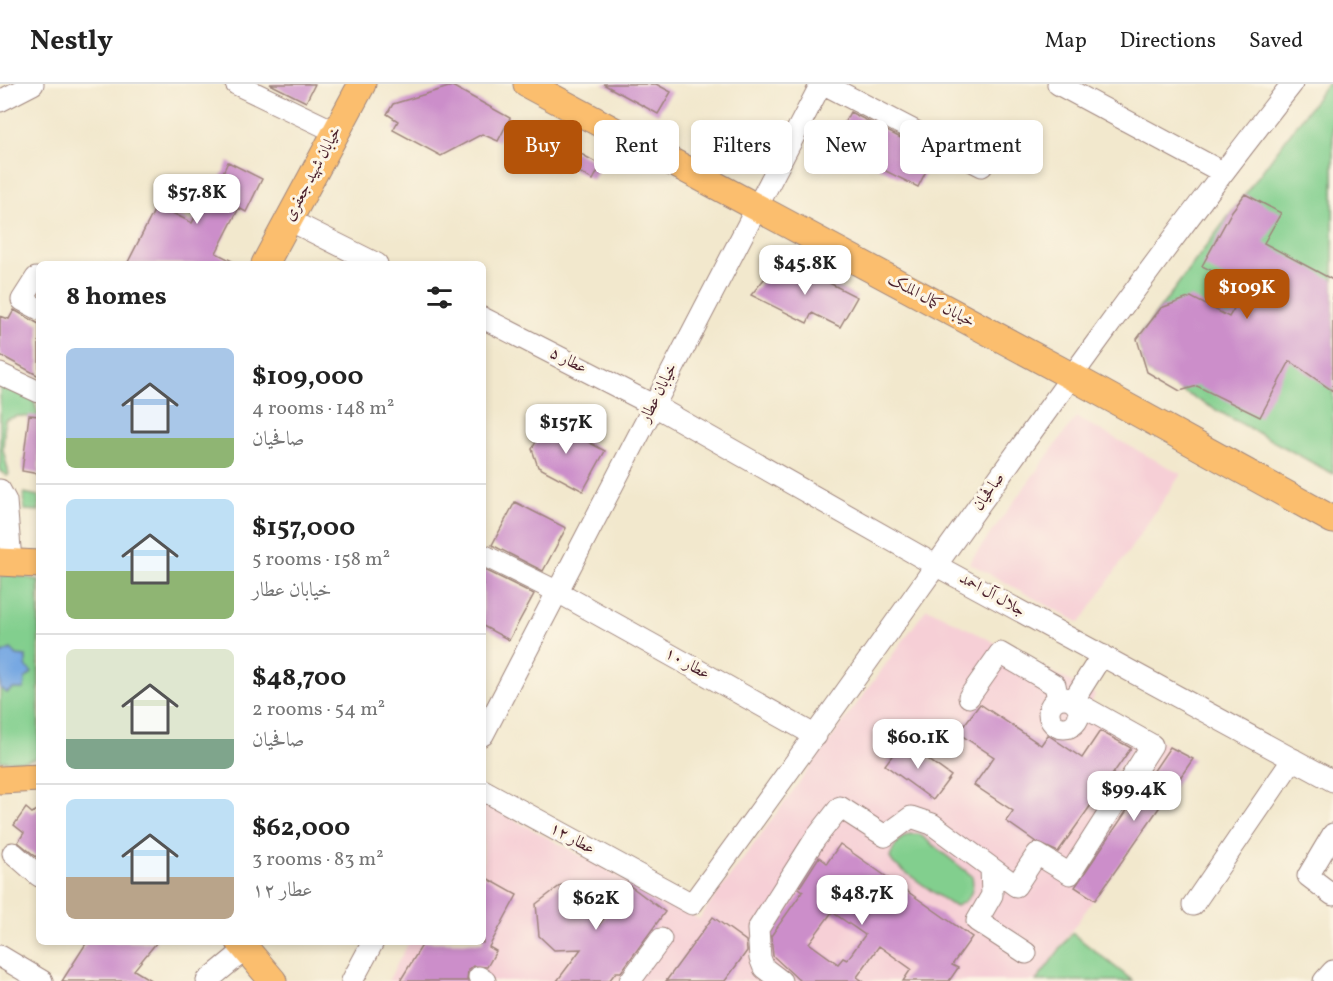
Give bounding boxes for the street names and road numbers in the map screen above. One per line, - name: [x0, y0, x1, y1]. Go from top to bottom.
- street label: خیابان شهید جعفری: [279, 123, 347, 225]
- street label: خیابان کمال الملک: [883, 269, 979, 333]
- street label: عطار ۵: [546, 342, 590, 380]
- street label: خیابان عطار: [634, 360, 683, 428]
- street label: صافحیان: [968, 468, 1010, 516]
- street label: جلال آل احمد: [955, 568, 1029, 622]
- street label: عطار ۱۰: [660, 643, 714, 685]
- street label: عطار ۱۲: [545, 818, 599, 860]

